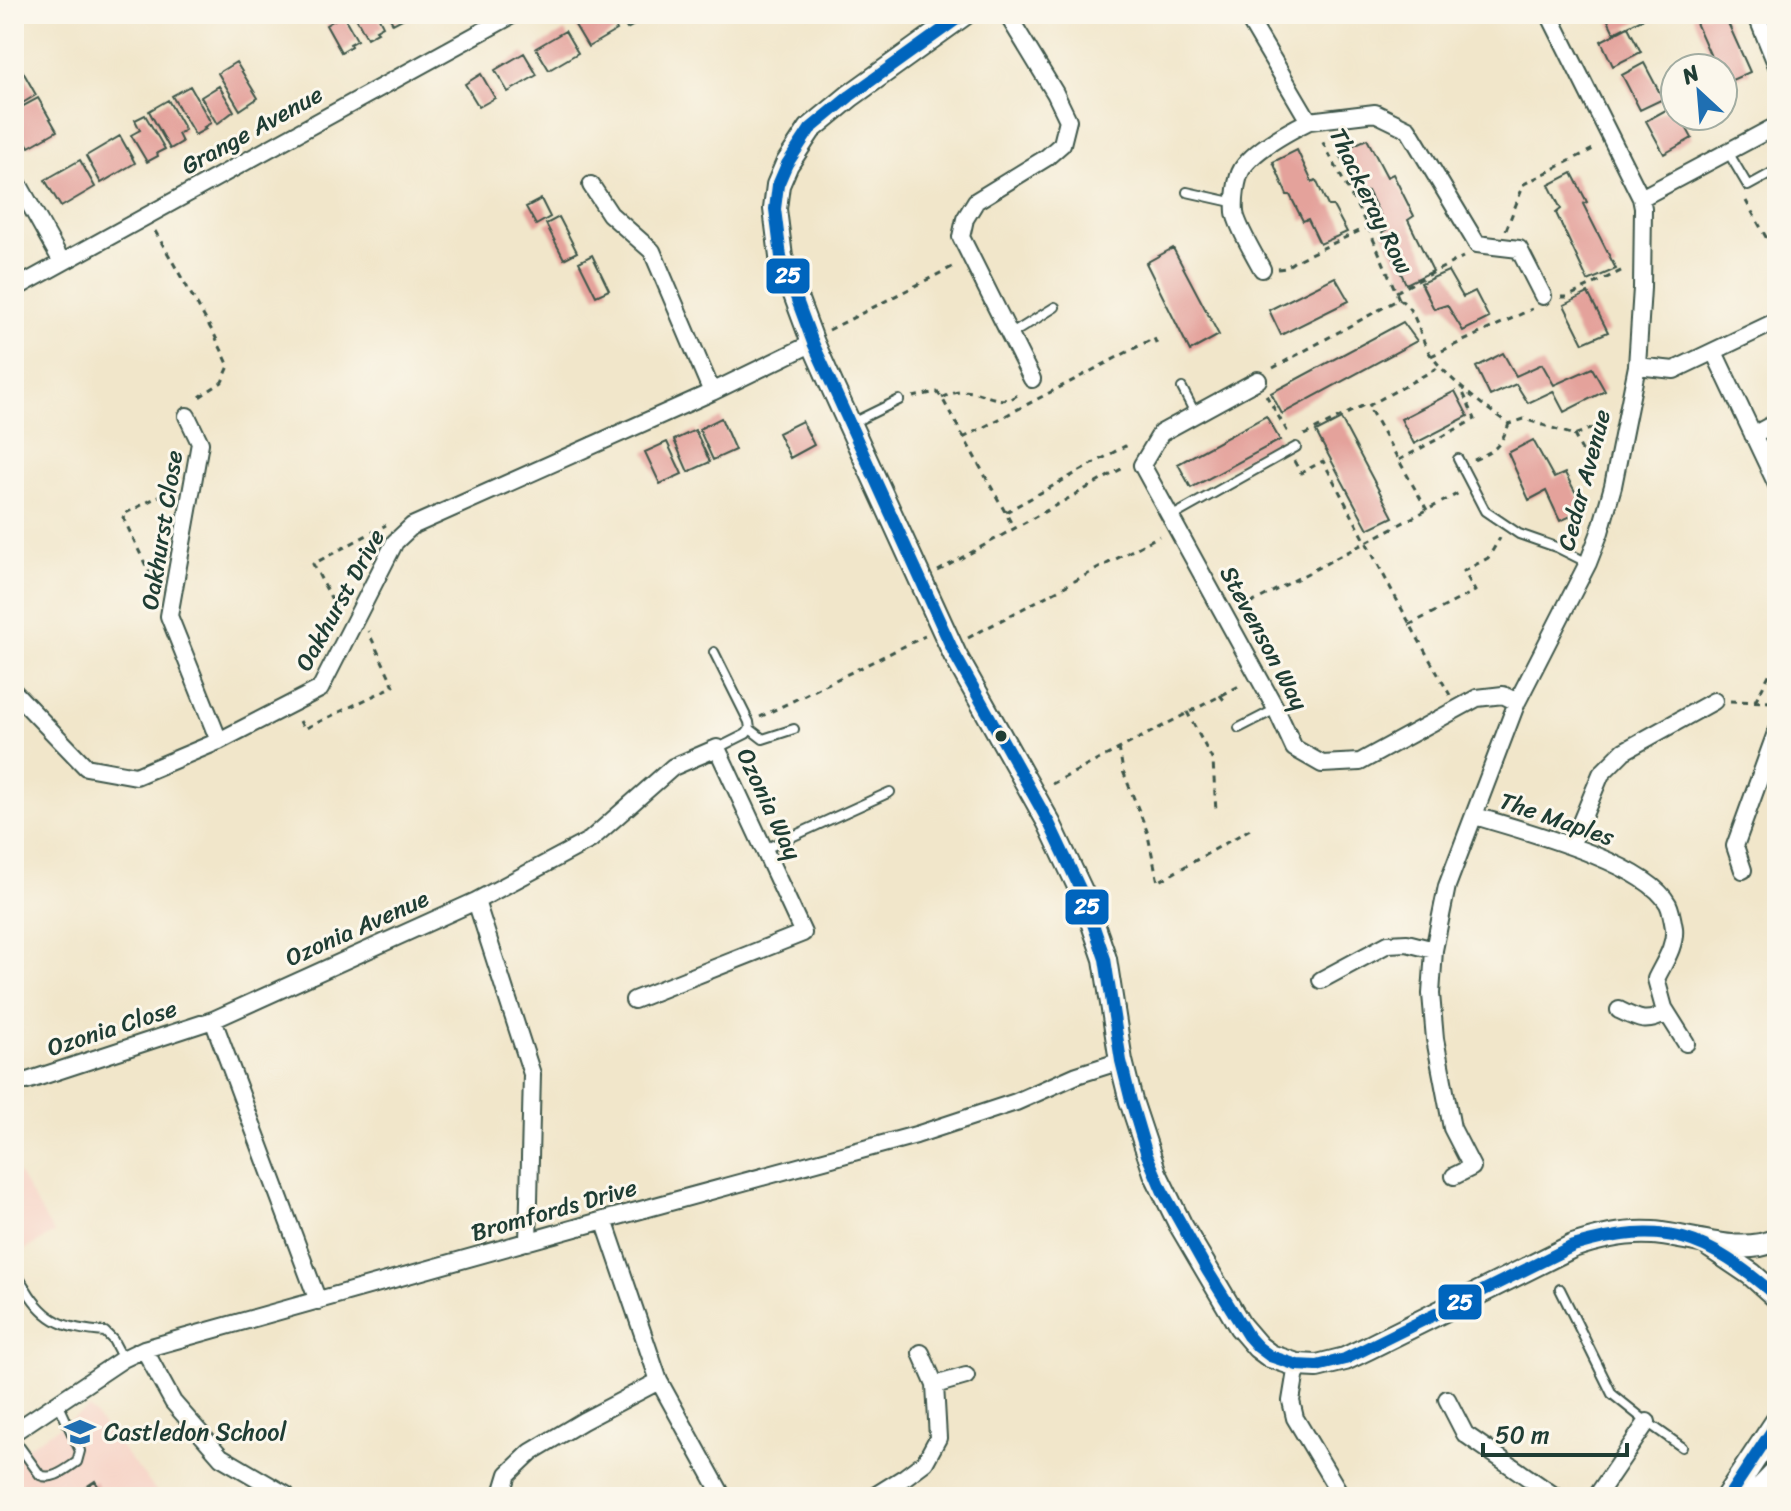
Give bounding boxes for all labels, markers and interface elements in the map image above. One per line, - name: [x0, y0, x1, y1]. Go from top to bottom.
- north arrow: [1659, 52, 1739, 132]
- text: N: [1674, 53, 1707, 96]
- street label: Grange Avenue: [173, 74, 331, 186]
- street label: Thackeray Row: [1317, 120, 1425, 282]
- text: 25: [774, 256, 802, 295]
- line badge: 25: [765, 257, 811, 295]
- street label: Cedar Avenue: [1545, 405, 1623, 555]
- street label: Oakhurst Close: [129, 447, 195, 613]
- street label: Oakhurst Drive: [283, 521, 397, 679]
- street label: Stevenson Way: [1208, 558, 1320, 719]
- unlabelled marker: [993, 728, 1009, 744]
- street label: Ozonia Way: [725, 741, 814, 868]
- street label: The Maples: [1494, 780, 1621, 859]
- street label: Ozonia Avenue: [278, 877, 436, 978]
- text: 25: [1073, 887, 1101, 926]
- line badge: 25: [1064, 888, 1110, 926]
- street label: Ozonia Close: [42, 987, 182, 1069]
- street label: Bromfords Drive: [466, 1166, 642, 1254]
- line badge: 25: [1437, 1283, 1483, 1321]
- text: 25: [1446, 1283, 1474, 1322]
- scale bar: [1483, 1407, 1627, 1457]
- place label: Castledon School: [104, 1411, 287, 1453]
- text: 50 m: [1495, 1414, 1550, 1456]
- school or university icon: Castledon School: [63, 1415, 97, 1449]

